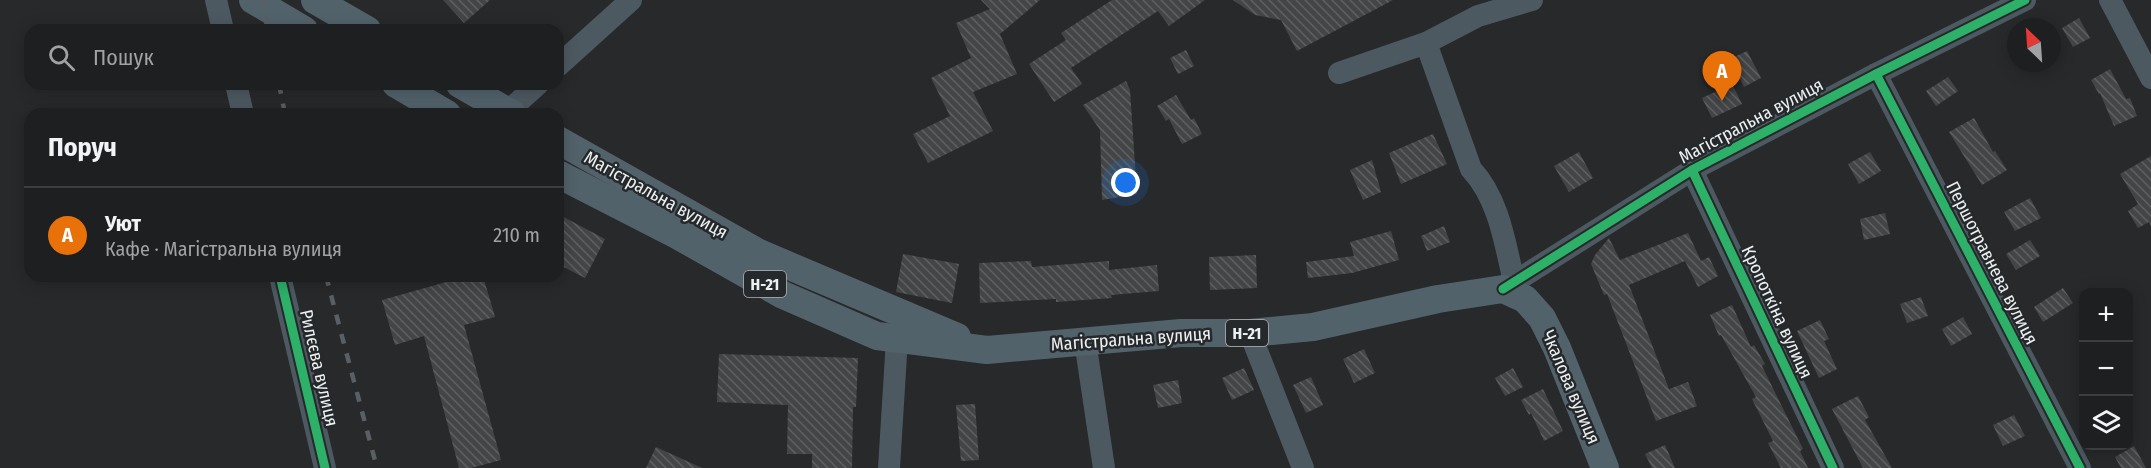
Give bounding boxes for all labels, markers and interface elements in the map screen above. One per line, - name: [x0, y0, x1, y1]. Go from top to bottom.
- north arrow: [2007, 18, 2061, 72]
- search box: [24, 24, 564, 90]
- icon: search: [45, 41, 78, 74]
- text: Пошук: [93, 44, 154, 71]
- pin: A: [1702, 51, 1742, 101]
- street label: Магістральна вулиця: [1675, 74, 1827, 168]
- text: Поруч: [48, 132, 117, 163]
- street label: Магістральна вулиця: [580, 146, 732, 244]
- your location: [1111, 168, 1140, 197]
- street label: Першотравнева вулиця: [1941, 178, 2043, 348]
- text: Уют: [105, 210, 141, 237]
- text: A: [62, 223, 73, 247]
- text: 210 m: [493, 223, 540, 247]
- text: Кафе · Магістральна вулиця: [105, 237, 342, 261]
- street label: Кропоткіна вулиця: [1737, 242, 1817, 382]
- road number: Н-21: [744, 271, 786, 297]
- map controls: [2079, 288, 2133, 450]
- button: +: [2079, 288, 2133, 342]
- street label: Рилєєва вулиця: [295, 307, 343, 429]
- road number: Н-21: [1226, 320, 1268, 346]
- street label: Магістральна вулиця: [1050, 322, 1212, 356]
- street label: Чкалова вулиця: [1537, 327, 1605, 447]
- button: −: [2079, 342, 2133, 396]
- button: layers: [2079, 396, 2133, 450]

